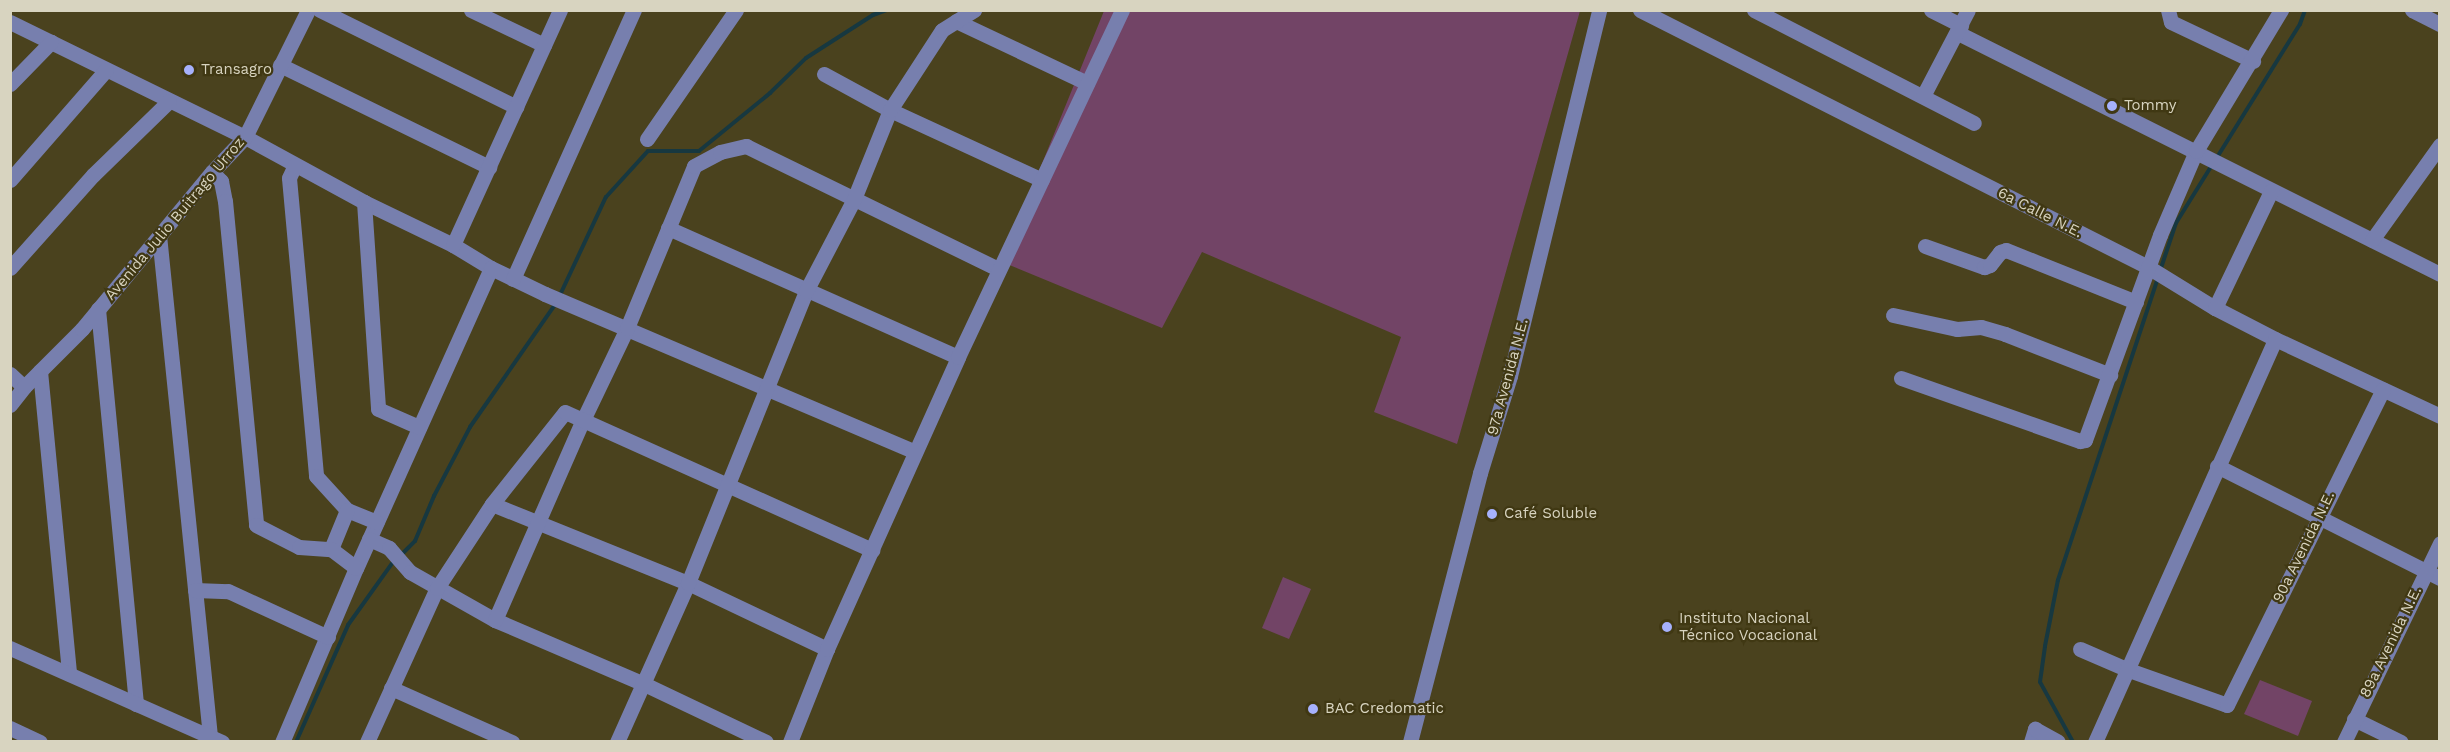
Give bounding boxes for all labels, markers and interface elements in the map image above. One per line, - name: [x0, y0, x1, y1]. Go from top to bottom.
- place label: Transagro: [201, 61, 272, 79]
- marker: Transagro: [182, 63, 196, 77]
- place label: Tommy: [2124, 97, 2177, 115]
- marker: Tommy: [2105, 99, 2119, 113]
- street label: Avenida Julio Buitrago Urroz: [101, 134, 249, 304]
- street label: 6a Calle N.E.: [1994, 184, 2086, 242]
- street label: 97a Avenida N.E.: [1484, 316, 1532, 438]
- street label: 90a Avenida N.E.: [2269, 488, 2339, 606]
- place label: Café Soluble: [1504, 505, 1597, 523]
- marker: Café Soluble: [1485, 507, 1499, 521]
- street label: 89a Avenida N.E.: [2356, 583, 2426, 701]
- place label: Instituto Nacional Técnico Vocacional: [1679, 609, 1818, 644]
- marker: Instituto Nacional Técnico Vocacional: [1660, 620, 1674, 634]
- place label: BAC Credomatic: [1325, 700, 1444, 718]
- marker: BAC Credomatic: [1306, 702, 1320, 716]

